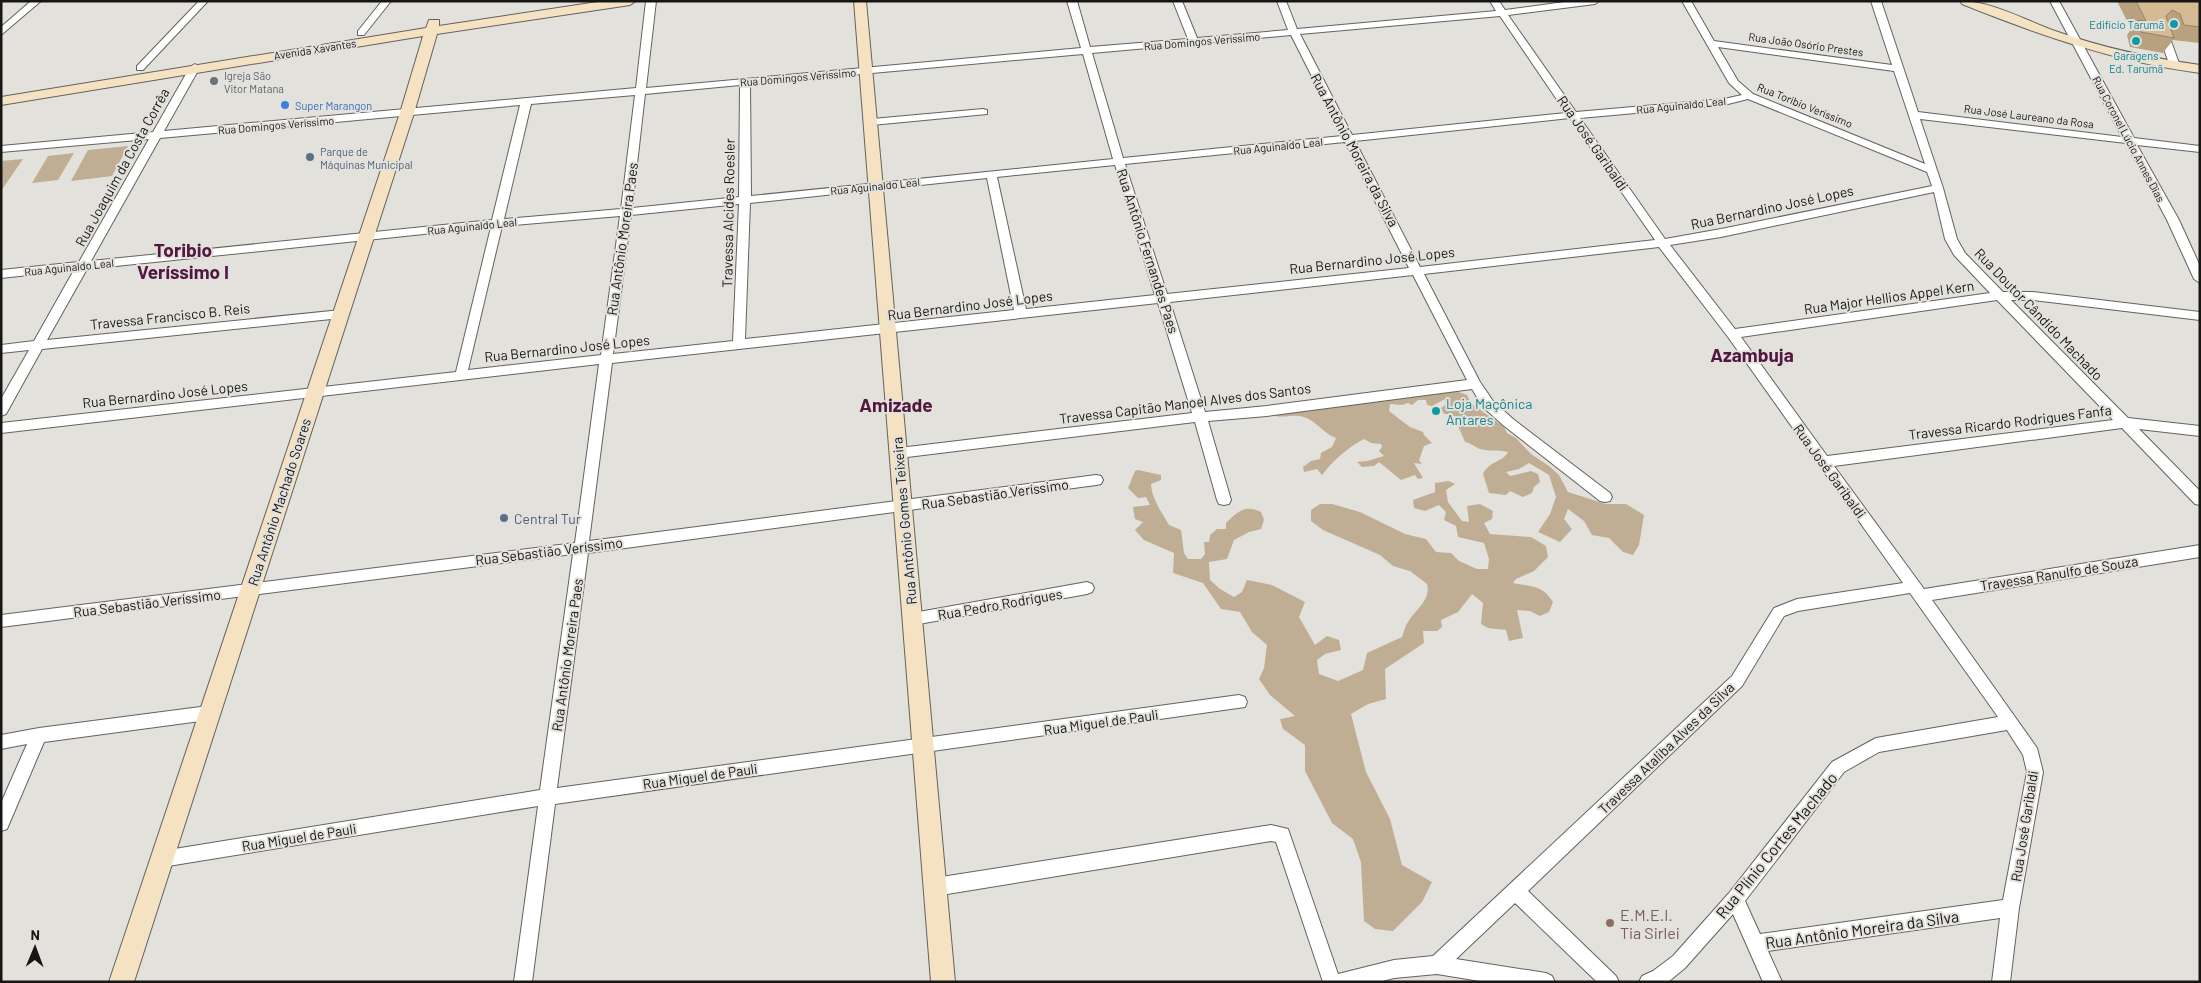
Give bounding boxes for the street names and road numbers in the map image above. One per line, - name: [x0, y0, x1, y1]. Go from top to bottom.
- street label: Rua Domingos Veríssimo: [1143, 29, 1261, 53]
- street label: Rua João Osório Prestes: [1748, 29, 1864, 59]
- street label: Avenida Xavantes: [273, 36, 357, 62]
- street label: Rua Domingos Veríssimo: [739, 65, 857, 89]
- street label: Rua Antônio Moreira da Silva: [1307, 71, 1403, 229]
- street label: Rua Coronel Lúcio Annes Dias: [2090, 74, 2168, 204]
- street label: Rua Toríbio Veríssimo: [1755, 80, 1855, 130]
- street label: Rua Joaquim da Costa Corrêa: [71, 85, 173, 249]
- street label: Rua José Garibaldi: [1554, 92, 1632, 194]
- street label: Rua Aguinaldo Leal: [1636, 94, 1726, 116]
- street label: Rua José Laureano da Rosa: [1963, 102, 2095, 130]
- street label: Rua Domingos Veríssimo: [217, 113, 335, 137]
- street label: Rua Aguinaldo Leal: [1233, 135, 1323, 157]
- street label: Travessa Alcides Roesler: [718, 138, 738, 288]
- street label: Rua Antônio Moreira Paes: [603, 161, 641, 317]
- street label: Rua Antônio Fernandes Paes: [1113, 167, 1183, 336]
- street label: Rua Aguinaldo Leal: [830, 175, 920, 197]
- street label: Rua Bernardino José Lopes: [1689, 181, 1855, 233]
- street label: Rua Aguinaldo Leal: [427, 215, 517, 237]
- street label: Rua Bernardino José Lopes: [1288, 243, 1456, 277]
- street label: Rua Doutor Cândido Machado: [1971, 244, 2107, 384]
- street label: Rua Aguinaldo Leal: [24, 256, 114, 278]
- street label: Rua Major Hellios Appel Kern: [1803, 277, 1975, 317]
- street label: Rua Bernardino José Lopes: [886, 286, 1054, 324]
- street label: Travessa Francisco B. Reis: [89, 299, 251, 333]
- street label: Rua Bernardino José Lopes: [483, 331, 651, 365]
- street label: Rua Bernardino José Lopes: [81, 377, 249, 411]
- street label: Travessa Capitão Manoel Alves dos Santos: [1058, 379, 1312, 427]
- street label: Travessa Ricardo Rodrigues Fanfa: [1908, 401, 2112, 443]
- street label: Rua Antônio Machado Soares: [244, 416, 314, 588]
- street label: Rua José Garibaldi: [1790, 421, 1870, 521]
- street label: Rua Antônio Gomes Teixeira: [888, 436, 920, 606]
- street label: Rua Sebastião Veríssimo: [920, 475, 1070, 513]
- street label: Rua Sebastião Veríssimo: [474, 534, 624, 568]
- street label: Travessa Ranulfo de Souza: [1979, 552, 2139, 594]
- street label: Rua Antônio Moreira Paes: [548, 577, 586, 733]
- street label: Rua Pedro Rodrigues: [936, 585, 1064, 623]
- street label: Rua Sebastião Veríssimo: [72, 586, 222, 620]
- street label: Travessa Ataliba Alves da Silva: [1594, 678, 1738, 818]
- street label: Rua Miguel de Pauli: [1043, 706, 1159, 738]
- street label: Rua Miguel de Pauli: [642, 760, 758, 792]
- street label: Rua Plínio Cortes Machado: [1711, 768, 1841, 922]
- street label: Rua José Garibaldi: [2007, 769, 2041, 883]
- street label: Rua Miguel de Pauli: [241, 820, 357, 854]
- street label: Rua Antônio Moreira da Silva: [1764, 906, 1960, 952]

